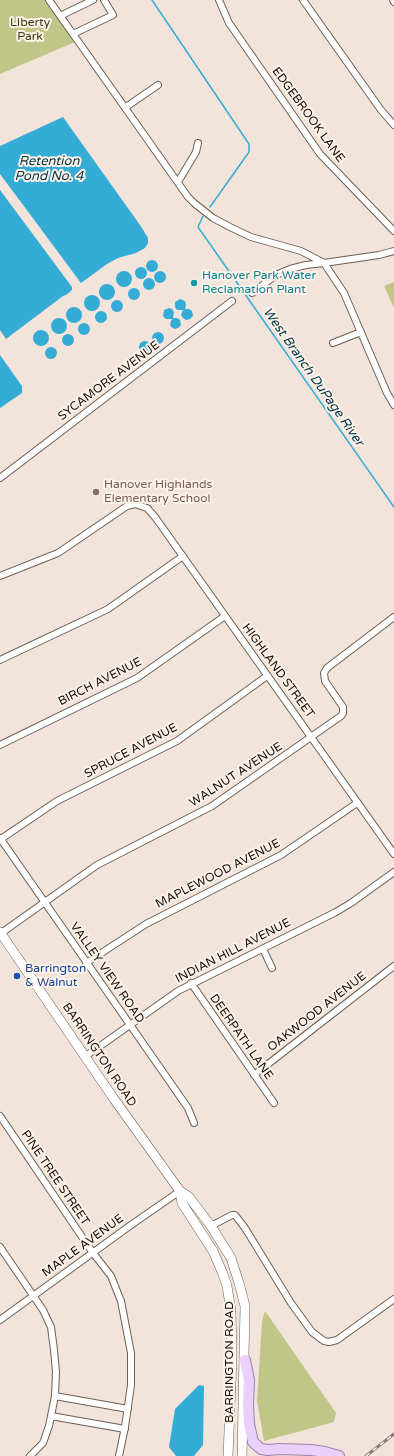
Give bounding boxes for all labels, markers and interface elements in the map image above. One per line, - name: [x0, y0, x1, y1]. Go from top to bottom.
- park label: LIberty Park: [10, 16, 50, 44]
- street label: EDGEBROOK LANE: [269, 65, 347, 165]
- water label: Retention Pond No. 4: [15, 154, 83, 185]
- place label: Hanover Park Water Reclamation Plant: [202, 269, 316, 297]
- marker: Hanover Park Water Reclamation Plant: [189, 278, 199, 288]
- water label: West Branch DuPage River: [259, 305, 367, 449]
- street label: SYCAMORE AVENUE: [55, 338, 163, 424]
- place label: Hanover Highlands Elementary School: [104, 478, 212, 506]
- marker: Hanover Highlands Elementary School: [91, 487, 101, 497]
- street label: HIGHLAND STREET: [239, 621, 317, 721]
- street label: BIRCH AVENUE: [56, 655, 144, 709]
- street label: SPRUCE AVENUE: [82, 720, 180, 782]
- street label: WALNUT AVENUE: [187, 740, 285, 810]
- street label: MAPLEWOOD AVENUE: [153, 836, 283, 912]
- street label: INDIAN HILL AVENUE: [173, 916, 293, 986]
- street label: VALLEY VIEW ROAD: [67, 920, 147, 1026]
- place label: Barrington & Walnut: [25, 962, 86, 990]
- street label: OAKWOOD AVENUE: [265, 969, 369, 1055]
- marker: Barrington & Walnut: [12, 971, 22, 981]
- street label: DEERPATH LANE: [206, 991, 276, 1083]
- street label: BARRINGTON ROAD: [59, 1000, 139, 1110]
- street label: PINE TREE STREET: [18, 1128, 92, 1228]
- street label: MAPLE AVENUE: [39, 1212, 127, 1280]
- street label: BARRINGTON ROAD: [223, 1301, 237, 1423]

